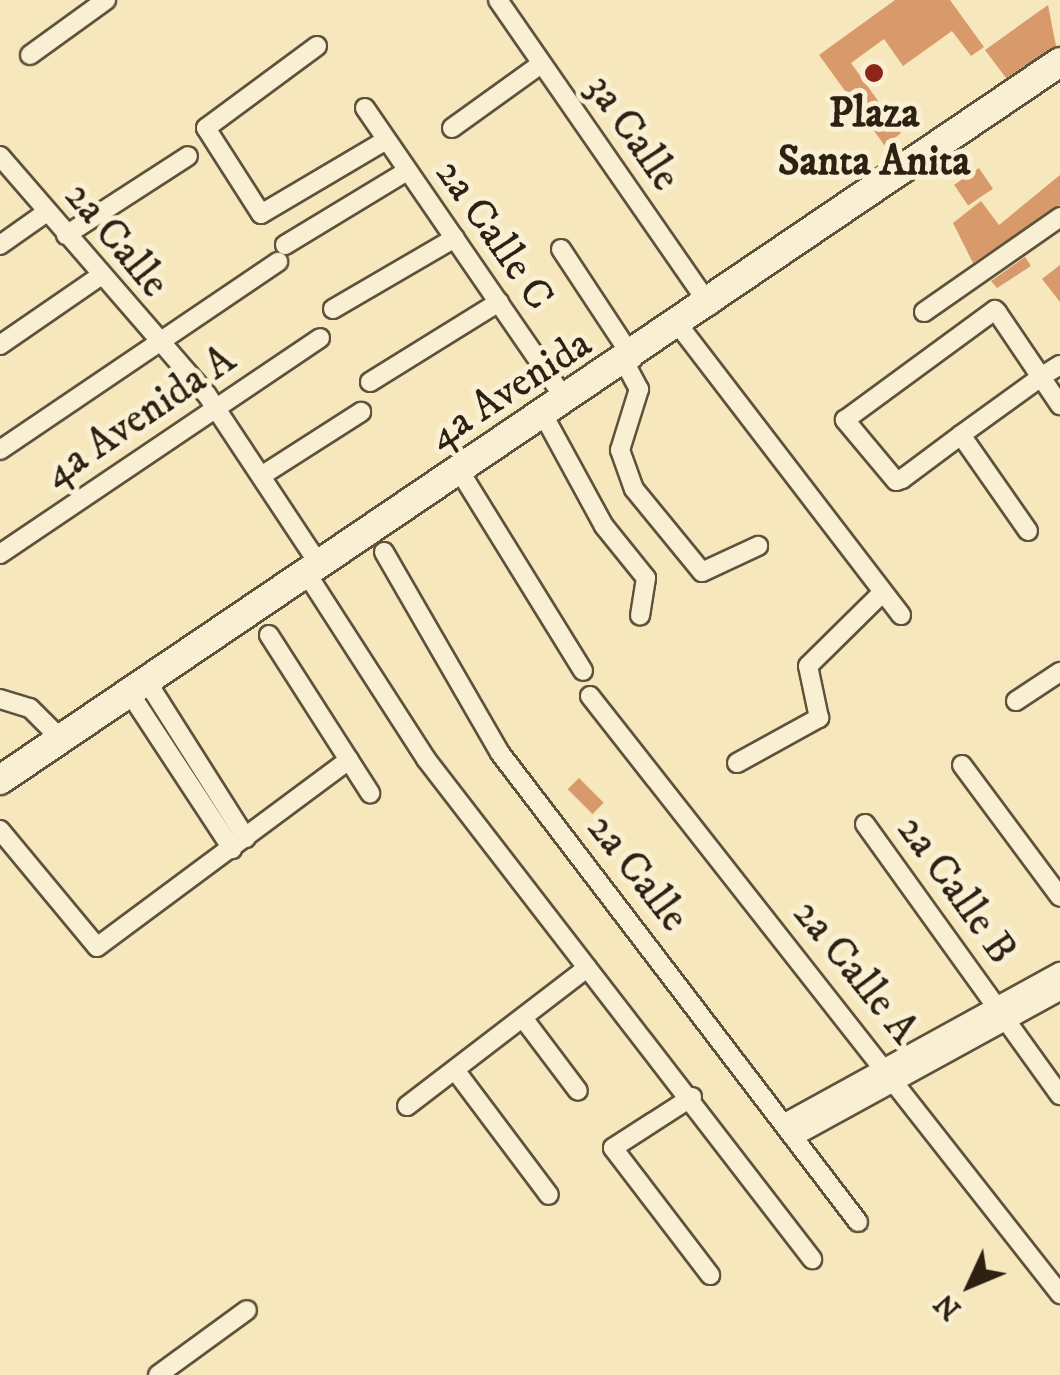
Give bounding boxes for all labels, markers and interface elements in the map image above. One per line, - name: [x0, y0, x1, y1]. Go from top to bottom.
- marker: Plaza Santa Anita: [863, 62, 885, 84]
- street label: 3a Calle: [574, 65, 690, 201]
- place label: Plaza Santa Anita: [778, 89, 970, 188]
- street label: 2a Calle C: [424, 150, 564, 320]
- street label: 2a Calle: [53, 172, 179, 308]
- street label: 4a Avenida: [419, 319, 601, 461]
- street label: 4a Avenida A: [35, 335, 245, 499]
- street label: 2a Calle: [575, 804, 699, 942]
- street label: 2a Calle B: [885, 806, 1027, 974]
- street label: 2a Calle A: [781, 890, 929, 1054]
- north arrow: [920, 1235, 1020, 1335]
- text: N: [927, 1286, 969, 1327]

